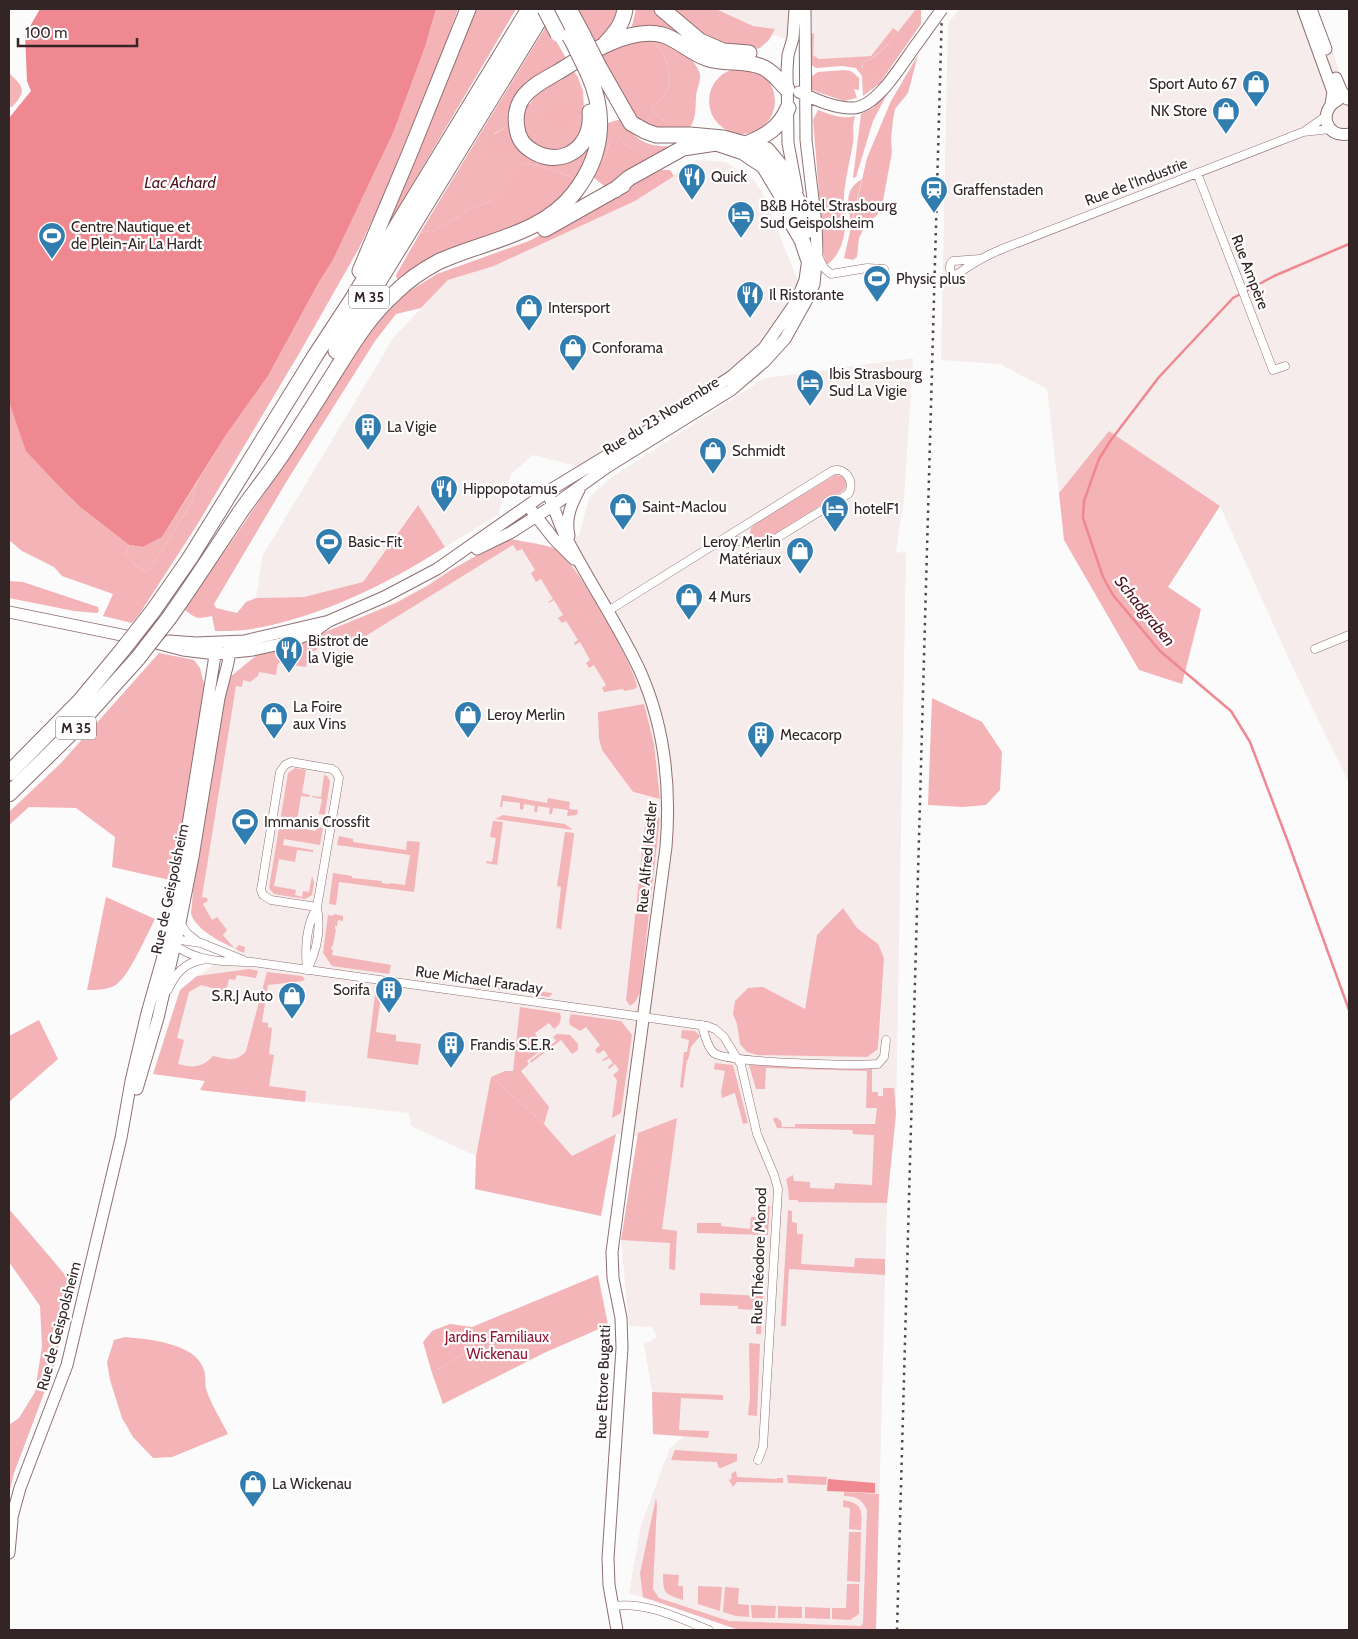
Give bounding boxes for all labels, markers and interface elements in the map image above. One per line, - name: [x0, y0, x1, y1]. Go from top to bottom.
- scale bar: [18, 15, 136, 47]
- text: 100 m: [25, 24, 67, 42]
- shop icon: Sport Auto 67: [1241, 69, 1271, 108]
- place label: Sport Auto 67: [1149, 75, 1237, 93]
- shop icon: NK Store: [1211, 96, 1241, 135]
- place label: NK Store: [1151, 102, 1207, 120]
- street label: Rue de l'Industrie: [1082, 154, 1190, 210]
- restaurant icon: Quick: [677, 162, 707, 201]
- place label: Quick: [711, 168, 747, 186]
- water label: Lac Achard: [144, 173, 216, 192]
- station icon: Graffenstaden: [919, 175, 949, 214]
- place label: Graffenstaden: [953, 181, 1043, 199]
- place label: B&B Hôtel Strasbourg Sud Geispolsheim: [760, 197, 897, 232]
- hotel icon: B&B Hôtel Strasbourg Sud Geispolsheim: [726, 200, 756, 239]
- place label: Centre Nautique et de Plein-Air La Hardt: [71, 218, 202, 253]
- sports icon: Centre Nautique et de Plein-Air La Hardt: [37, 221, 67, 260]
- street label: Rue Ampère: [1228, 232, 1273, 312]
- sports icon: Physic plus: [862, 264, 892, 303]
- place label: Physic plus: [896, 270, 965, 288]
- restaurant icon: Il Ristorante: [735, 280, 765, 319]
- road number: M 35: [349, 286, 389, 308]
- place label: Il Ristorante: [769, 286, 844, 304]
- shop icon: Intersport: [514, 293, 544, 332]
- place label: Intersport: [548, 299, 610, 317]
- shop icon: Conforama: [558, 333, 588, 372]
- place label: Conforama: [592, 339, 664, 357]
- place label: Ibis Strasbourg Sud La Vigie: [829, 365, 922, 400]
- hotel icon: Ibis Strasbourg Sud La Vigie: [795, 368, 825, 407]
- street label: Rue du 23 Novembre: [599, 373, 723, 459]
- building icon: La Vigie: [353, 412, 383, 451]
- place label: La Vigie: [387, 418, 437, 436]
- shop icon: Schmidt: [698, 436, 728, 475]
- place label: Schmidt: [732, 442, 785, 460]
- restaurant icon: Hippopotamus: [429, 474, 459, 513]
- place label: Hippopotamus: [463, 480, 558, 498]
- shop icon: Saint-Maclou: [608, 492, 638, 531]
- hotel icon: hotelF1: [820, 494, 850, 533]
- place label: Saint-Maclou: [642, 498, 727, 516]
- place label: hotelF1: [854, 500, 899, 518]
- sports icon: Basic-Fit: [314, 527, 344, 566]
- place label: Basic-Fit: [348, 533, 402, 551]
- place label: Leroy Merlin Matériaux: [703, 533, 781, 568]
- shop icon: Leroy Merlin Matériaux: [785, 536, 815, 575]
- water label: Schadgraben: [1111, 572, 1179, 650]
- shop icon: 4 Murs: [674, 582, 704, 621]
- place label: 4 Murs: [708, 588, 751, 606]
- place label: Bistrot de la Vigie: [308, 632, 369, 667]
- restaurant icon: Bistrot de la Vigie: [274, 635, 304, 674]
- place label: La Foire aux Vins: [293, 698, 346, 733]
- shop icon: Leroy Merlin: [453, 700, 483, 739]
- shop icon: La Foire aux Vins: [259, 701, 289, 740]
- place label: Leroy Merlin: [487, 706, 565, 724]
- road number: M 35: [56, 716, 96, 740]
- building icon: Mecacorp: [746, 720, 776, 759]
- place label: Mecacorp: [780, 726, 842, 744]
- street label: Rue Alfred Kastler: [633, 800, 661, 914]
- sports icon: Immanis Crossfit: [230, 807, 260, 846]
- place label: Immanis Crossfit: [264, 813, 370, 831]
- street label: Rue de Geispolsheim: [147, 822, 193, 956]
- street label: Rue Michael Faraday: [414, 962, 544, 998]
- building icon: Sorifa: [374, 975, 404, 1014]
- shop icon: S.R.J Auto: [277, 981, 307, 1020]
- place label: Sorifa: [333, 981, 371, 999]
- place label: S.R.J Auto: [212, 987, 273, 1005]
- building icon: Frandis S.E.R.: [436, 1030, 466, 1069]
- place label: Frandis S.E.R.: [470, 1036, 554, 1054]
- street label: Rue Théodore Monod: [748, 1187, 770, 1325]
- street label: Rue de Geispolsheim: [33, 1260, 85, 1392]
- street label: Rue Ettore Bugatti: [592, 1325, 614, 1439]
- park label: Jardins Familiaux Wickenau: [444, 1328, 549, 1363]
- shop icon: La Wickenau: [238, 1469, 268, 1508]
- place label: La Wickenau: [272, 1475, 352, 1493]

